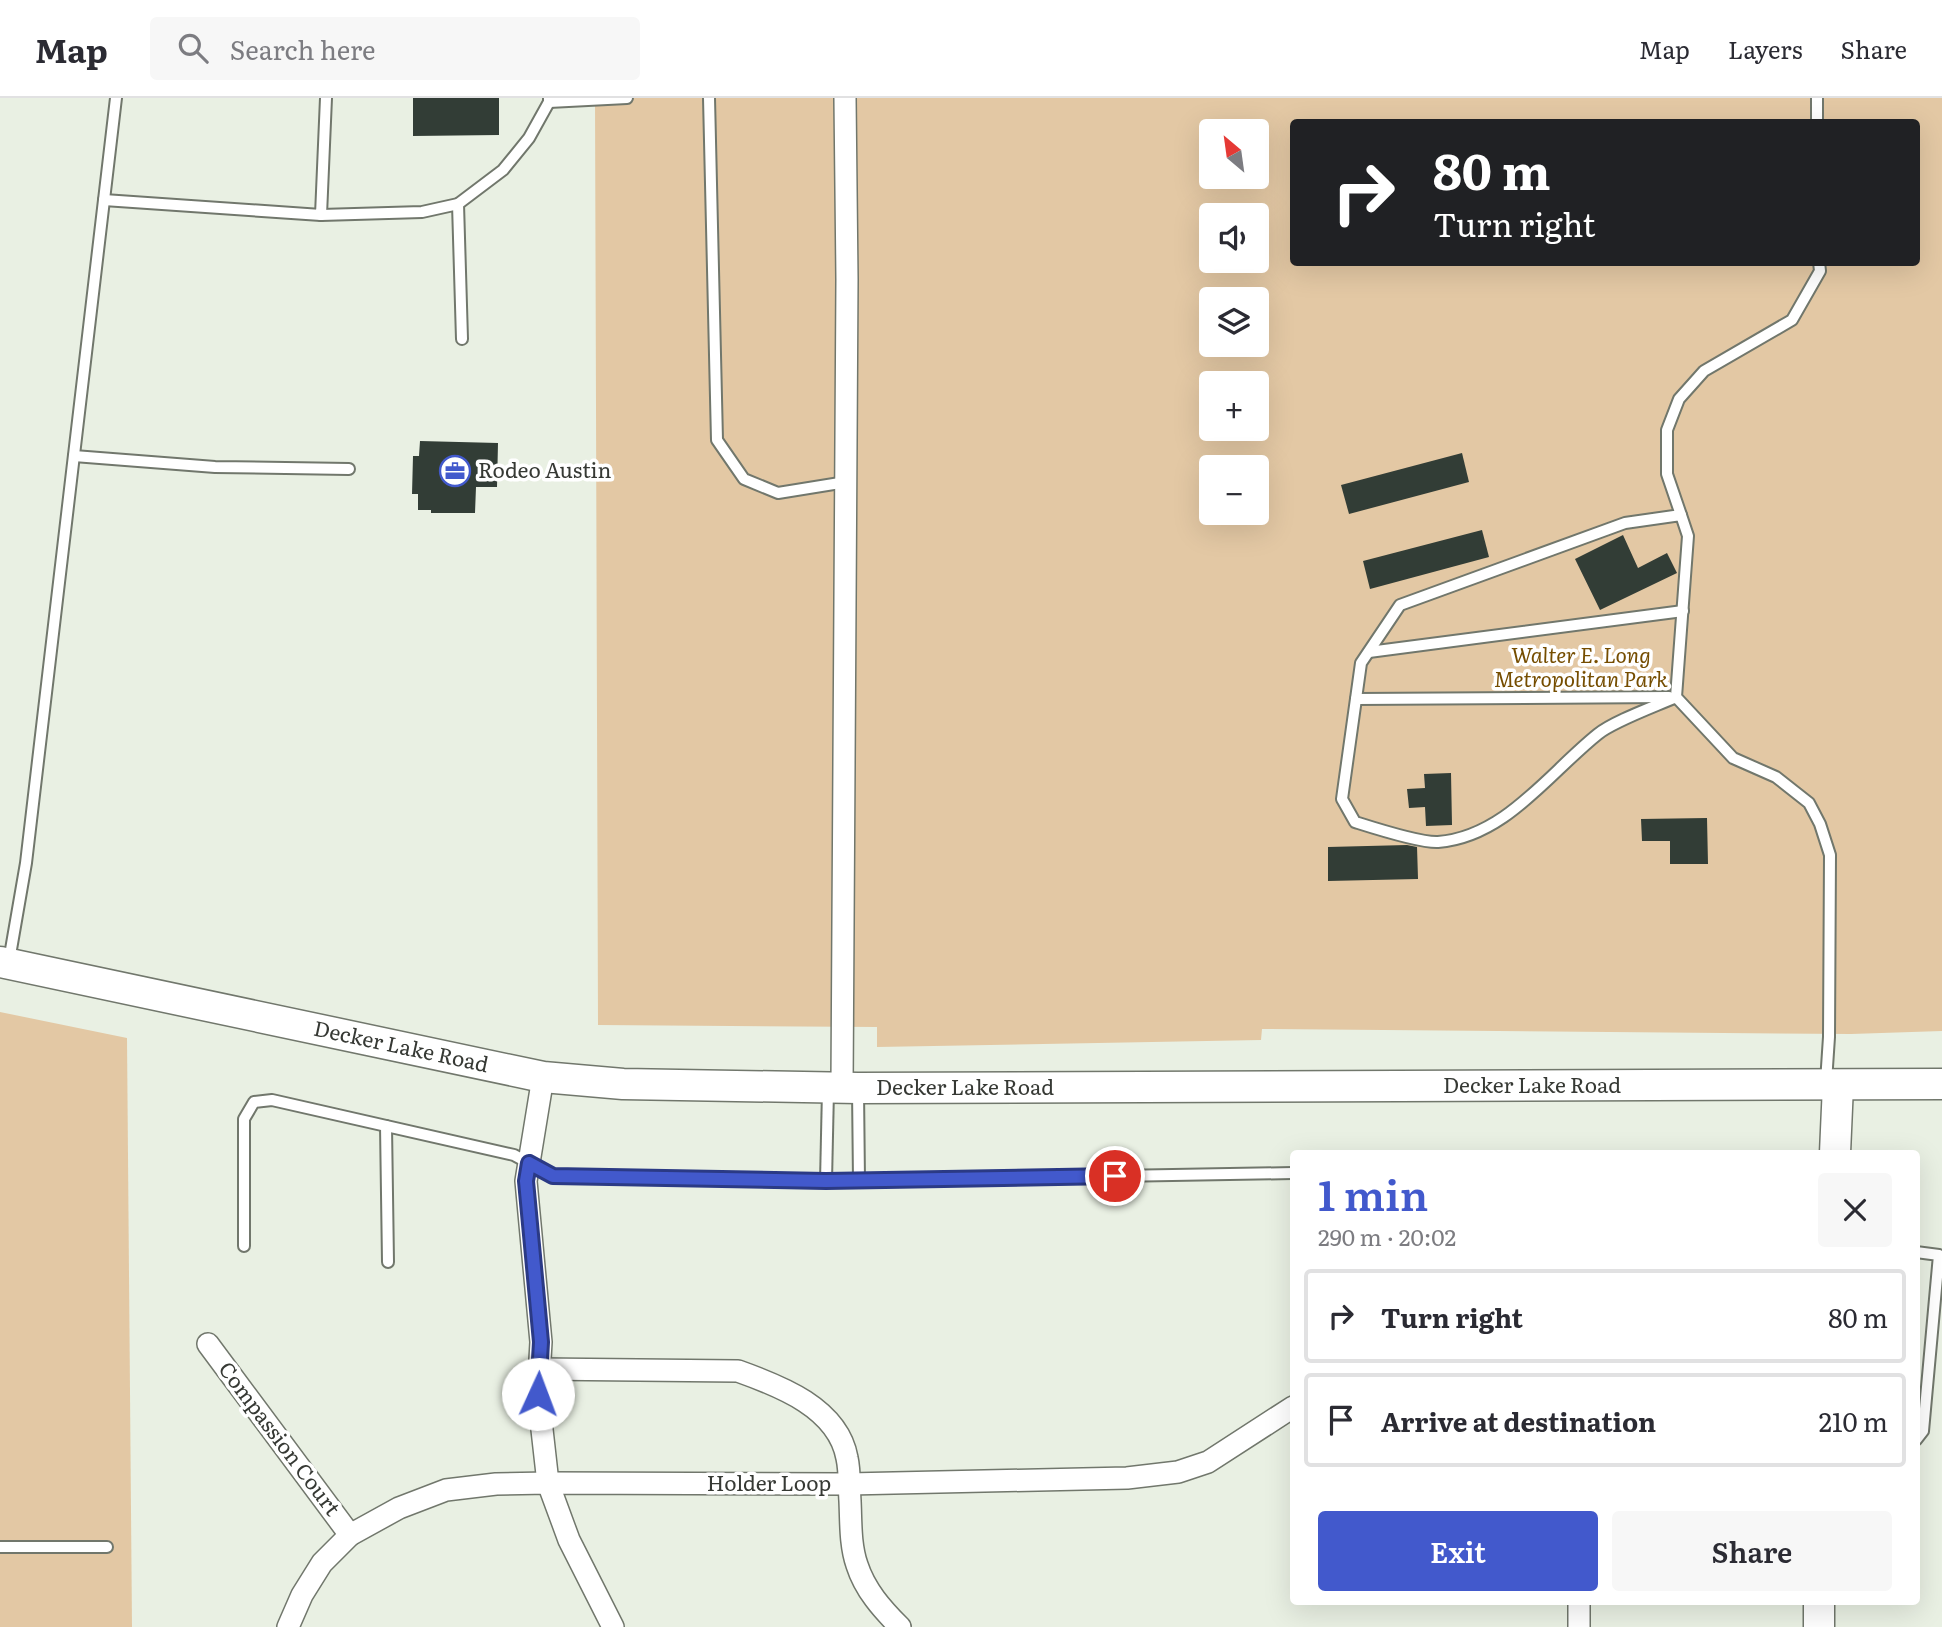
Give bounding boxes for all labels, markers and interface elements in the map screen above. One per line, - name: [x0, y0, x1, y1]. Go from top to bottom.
- search box: [150, 17, 640, 80]
- text: Map: [35, 24, 108, 73]
- icon: search: [174, 29, 212, 67]
- text: Search here: [230, 29, 376, 68]
- text: Map: [1639, 31, 1690, 66]
- text: Layers: [1728, 31, 1802, 66]
- text: Share: [1840, 31, 1907, 66]
- north arrow: [1199, 119, 1269, 189]
- map controls: [1199, 119, 1269, 525]
- text: 80 m: [1433, 132, 1551, 205]
- icon: right: [1318, 147, 1409, 238]
- text: Turn right: [1433, 199, 1595, 247]
- button: sound: [1199, 203, 1269, 273]
- button: layers: [1199, 287, 1269, 357]
- button: +: [1199, 371, 1269, 441]
- place label: Rodeo Austin: [478, 453, 612, 484]
- office icon: Rodeo Austin: [438, 454, 472, 488]
- button: −: [1199, 455, 1269, 525]
- park label: Walter E. Long Metropolitan Park: [1494, 638, 1668, 693]
- street label: Decker Lake Road: [311, 1011, 492, 1078]
- street label: Decker Lake Road: [1443, 1068, 1621, 1099]
- street label: Decker Lake Road: [876, 1070, 1054, 1101]
- pin: [1085, 1146, 1145, 1206]
- icon: arrive: [1096, 1157, 1134, 1195]
- text: 1 min: [1318, 1162, 1428, 1224]
- button: close: [1818, 1173, 1892, 1247]
- text: 290 m · 20:02: [1318, 1219, 1456, 1253]
- icon: right: [1322, 1297, 1360, 1335]
- text: Turn right: [1381, 1297, 1523, 1336]
- text: 80 m: [1828, 1297, 1888, 1336]
- street label: Compassion Court: [213, 1354, 350, 1521]
- position arrow: [501, 1357, 575, 1431]
- icon: arrive: [1322, 1401, 1360, 1439]
- text: Arrive at destination: [1381, 1401, 1656, 1440]
- text: 210 m: [1819, 1401, 1888, 1440]
- street label: Holder Loop: [707, 1466, 831, 1497]
- button: Exit: [1318, 1511, 1598, 1591]
- button: Share: [1612, 1511, 1892, 1591]

